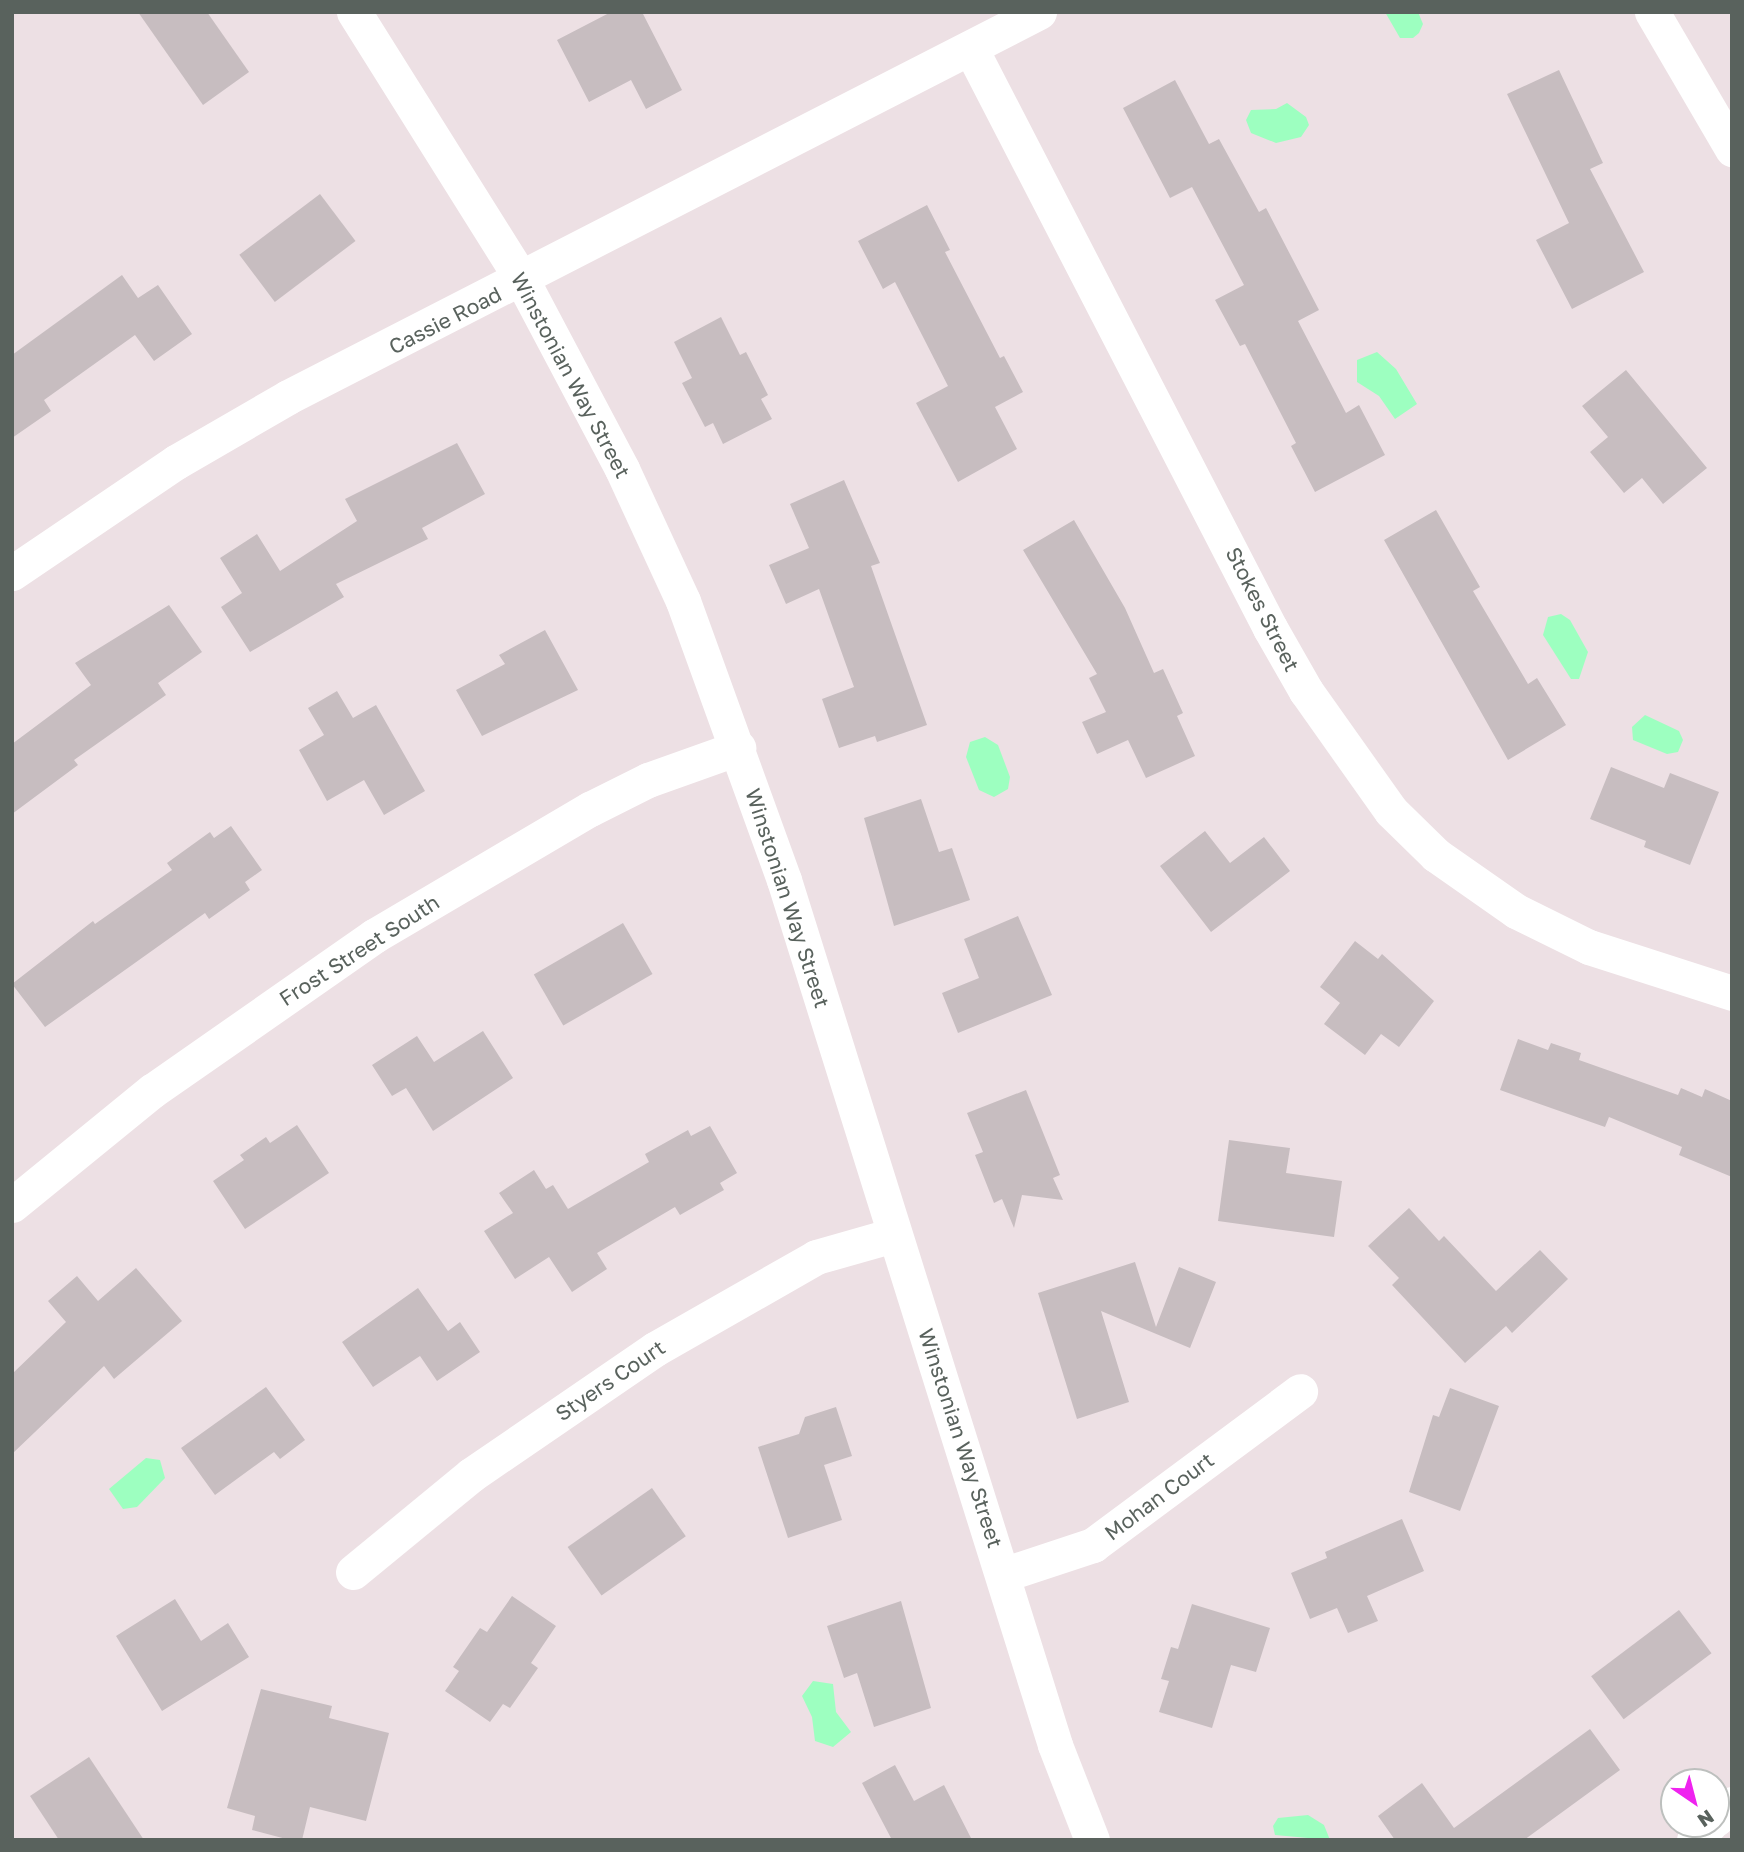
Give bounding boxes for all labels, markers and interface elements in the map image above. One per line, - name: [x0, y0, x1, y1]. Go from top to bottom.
- street label: Winstonian Way Street: [506, 268, 636, 482]
- street label: Cassie Road: [385, 281, 505, 359]
- street label: Stokes Street: [1221, 543, 1305, 675]
- street label: Winstonian Way Street: [741, 785, 835, 1011]
- street label: Frost Street South: [274, 889, 444, 1011]
- street label: Winstonian Way Street: [914, 1325, 1008, 1551]
- street label: Styers Court: [551, 1334, 669, 1426]
- street label: Mohan Court: [1099, 1447, 1219, 1545]
- north arrow: [1660, 1768, 1730, 1838]
- text: N: [1694, 1805, 1719, 1833]

